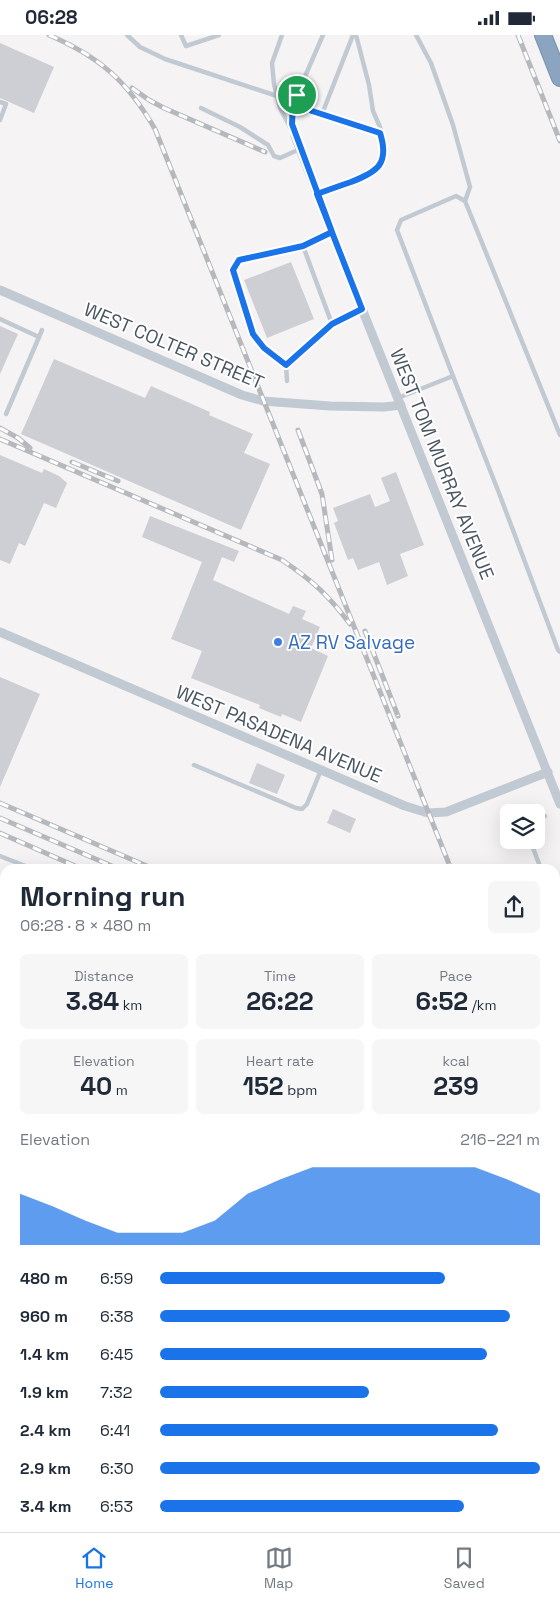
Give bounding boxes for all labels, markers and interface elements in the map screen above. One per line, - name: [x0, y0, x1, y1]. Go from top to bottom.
- text: 06:28: [25, 5, 77, 30]
- pin: [276, 74, 318, 116]
- icon: arrive: [283, 81, 311, 109]
- street label: WEST COLTER STREET: [80, 297, 268, 395]
- street label: WEST TOM MURRAY AVENUE: [384, 345, 500, 583]
- place label: AZ RV Salvage: [288, 630, 415, 655]
- marker: AZ RV Salvage: [272, 636, 284, 648]
- street label: WEST PASADENA AVENUE: [172, 679, 386, 789]
- map controls: [500, 804, 545, 849]
- button: layers: [500, 804, 545, 849]
- text: Morning run: [20, 878, 185, 914]
- button: share: [488, 881, 540, 933]
- text: 06:28 · 8 × 480 m: [20, 915, 151, 936]
- text: Distance: [74, 967, 134, 985]
- text: Time: [264, 967, 296, 985]
- text: Pace: [440, 967, 472, 985]
- text: 3.84: [66, 985, 119, 1017]
- text: 26:22: [246, 985, 314, 1017]
- text: 6:52: [416, 985, 468, 1017]
- text: km: [119, 996, 142, 1014]
- text: /km: [468, 996, 496, 1014]
- text: Elevation: [73, 1052, 135, 1070]
- text: Heart rate: [246, 1052, 314, 1070]
- text: kcal: [442, 1052, 470, 1070]
- text: 40: [80, 1070, 112, 1102]
- text: 152: [243, 1070, 284, 1102]
- text: 239: [433, 1070, 479, 1102]
- text: m: [112, 1081, 128, 1099]
- text: bpm: [284, 1081, 317, 1099]
- text: Elevation: [20, 1129, 90, 1150]
- text: 216–221 m: [460, 1129, 540, 1150]
- text: 480 m: [20, 1268, 68, 1289]
- text: 6:59: [100, 1268, 133, 1289]
- text: 960 m: [20, 1306, 68, 1327]
- text: 6:38: [100, 1306, 133, 1327]
- text: 1.4 km: [20, 1344, 69, 1365]
- text: 6:45: [100, 1344, 133, 1365]
- text: 1.9 km: [20, 1382, 69, 1403]
- text: 7:32: [100, 1382, 132, 1403]
- text: 2.4 km: [20, 1420, 71, 1441]
- text: 6:41: [100, 1420, 130, 1441]
- text: 2.9 km: [20, 1458, 71, 1479]
- text: 6:30: [100, 1458, 134, 1479]
- text: 3.4 km: [20, 1496, 71, 1517]
- text: 6:53: [100, 1496, 133, 1517]
- tab: Home: [75, 1544, 113, 1592]
- tab: Map: [264, 1544, 293, 1592]
- tab: Saved: [444, 1544, 485, 1592]

